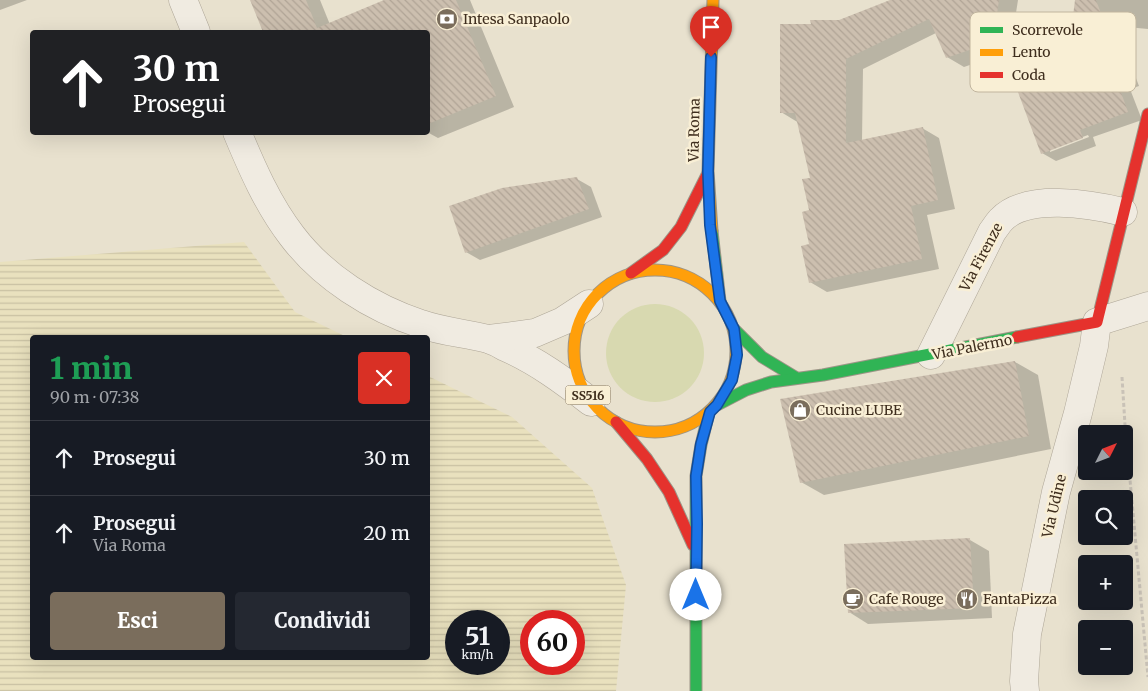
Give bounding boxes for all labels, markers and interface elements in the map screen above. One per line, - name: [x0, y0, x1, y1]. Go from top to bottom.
- pin: [690, 6, 732, 57]
- bank icon: Intesa Sanpaolo: [435, 7, 459, 31]
- place label: Intesa Sanpaolo: [463, 10, 570, 28]
- legend: [970, 12, 1136, 92]
- icon: arrive: [697, 13, 725, 41]
- text: Scorrevole: [1012, 21, 1083, 39]
- text: Lento: [1012, 43, 1051, 61]
- text: 30 m: [133, 47, 219, 91]
- icon: ahead: [50, 50, 115, 115]
- text: Coda: [1012, 66, 1046, 84]
- text: Prosegui: [133, 90, 226, 118]
- street label: Via Roma: [684, 97, 704, 163]
- street label: Via Firenze: [955, 220, 1007, 295]
- street label: Via Palermo: [930, 330, 1013, 364]
- text: 1 min: [50, 349, 132, 387]
- button: close: [358, 352, 410, 404]
- road number: SS516: [566, 386, 610, 404]
- text: 90 m · 07:38: [50, 387, 139, 407]
- shop icon: Cucine LUBE: [788, 398, 812, 422]
- place label: Cucine LUBE: [816, 401, 902, 419]
- north arrow: [1078, 425, 1132, 480]
- map controls: [1078, 425, 1133, 675]
- icon: ahead: [50, 444, 78, 472]
- text: Prosegui: [93, 446, 176, 470]
- text: 30 m: [364, 446, 410, 470]
- street label: Via Udine: [1038, 473, 1070, 540]
- button: search: [1078, 490, 1133, 545]
- text: Prosegui: [93, 511, 176, 535]
- icon: ahead: [50, 519, 78, 547]
- text: 20 m: [363, 521, 410, 545]
- text: Via Roma: [93, 535, 166, 555]
- button: +: [1078, 555, 1133, 610]
- position arrow: [669, 568, 721, 620]
- cafe icon: Cafe Rouge: [841, 587, 865, 611]
- restaurant icon: FantaPizza: [955, 587, 979, 611]
- place label: Cafe Rouge: [869, 590, 944, 608]
- place label: FantaPizza: [983, 590, 1058, 608]
- button: Esci: [50, 592, 225, 650]
- button: Condividi: [235, 592, 410, 650]
- speed limit sign: 60: [520, 610, 585, 675]
- text: 51: [465, 620, 490, 652]
- button: −: [1078, 620, 1133, 675]
- text: km/h: [462, 647, 493, 662]

